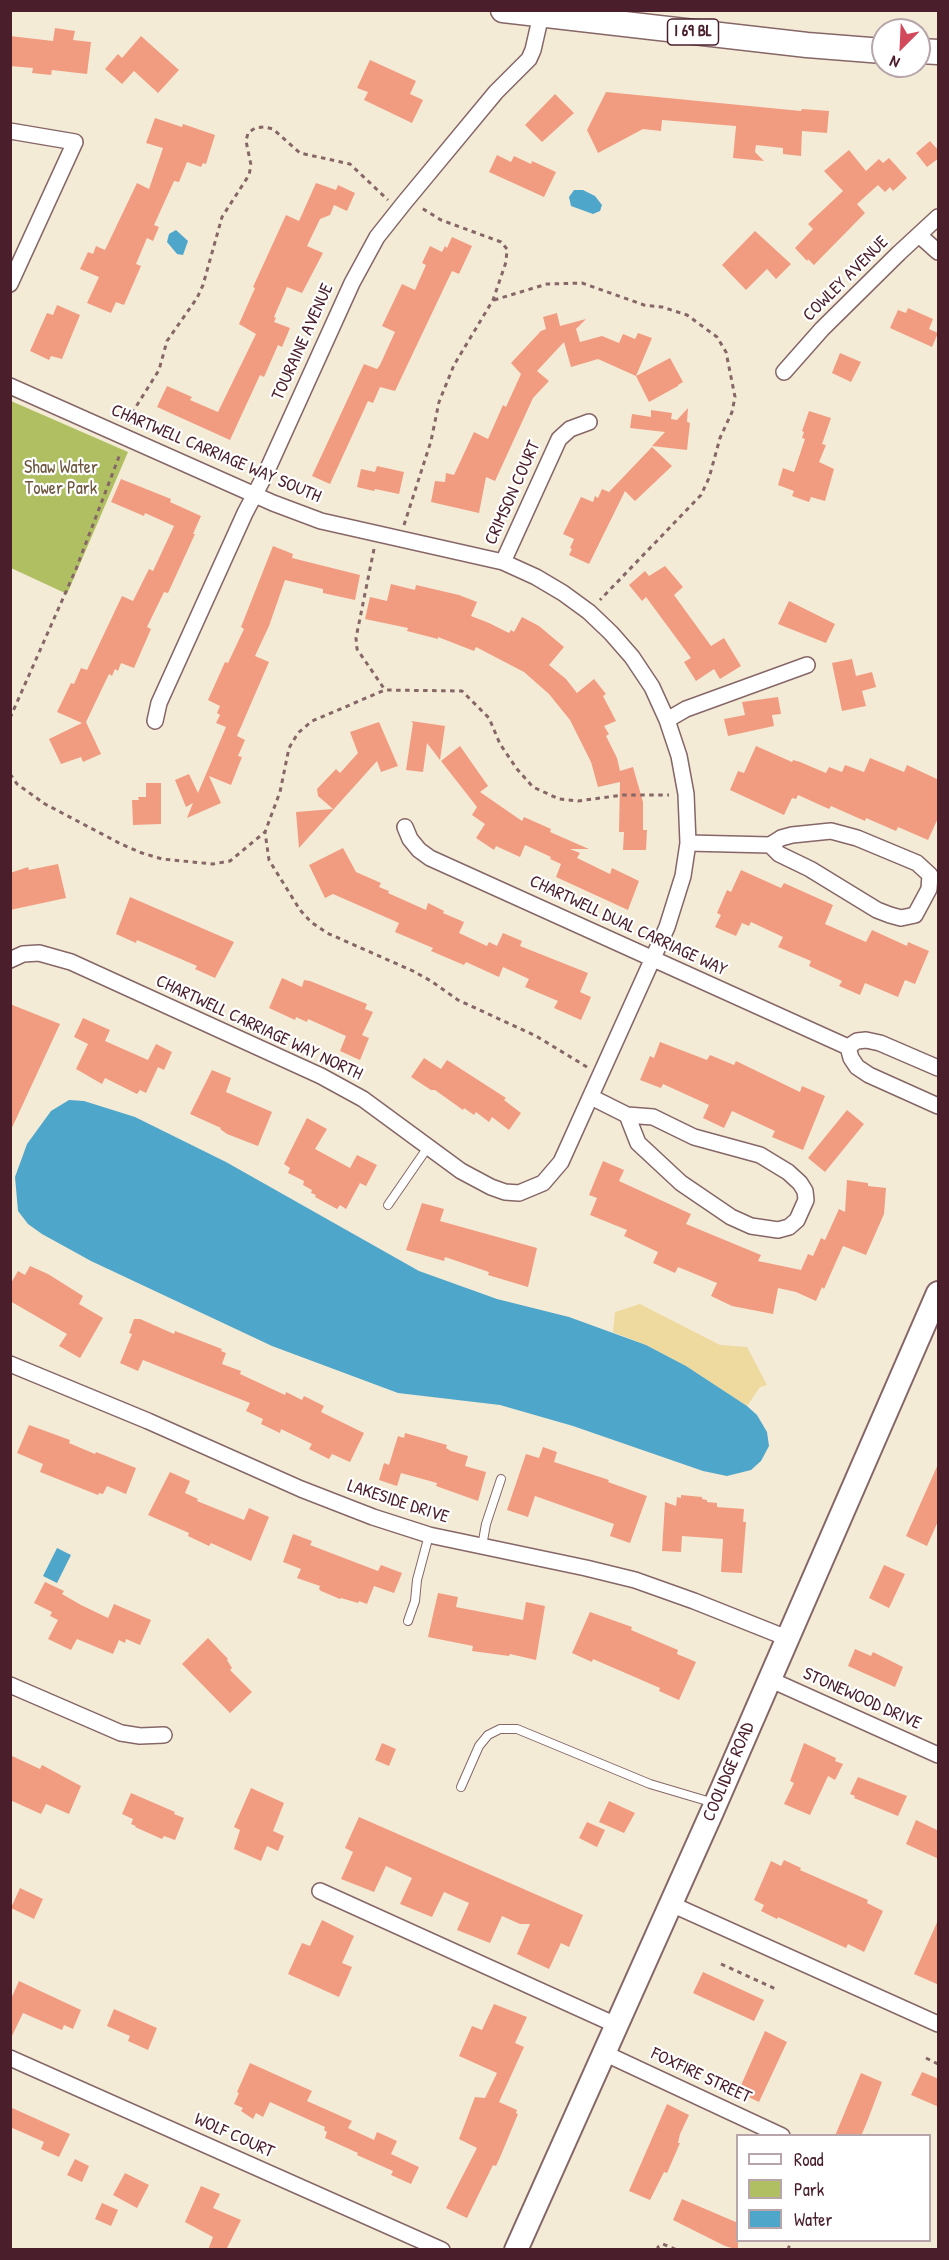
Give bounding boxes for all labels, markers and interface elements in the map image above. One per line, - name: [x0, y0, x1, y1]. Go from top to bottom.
- north arrow: [871, 18, 931, 78]
- road number: I 69 BL: [668, 19, 718, 45]
- text: N: [886, 51, 903, 74]
- street label: COWLEY AVENUE: [799, 232, 893, 326]
- street label: TOURAINE AVENUE: [268, 280, 338, 404]
- street label: CHARTWELL CARRIAGE WAY SOUTH: [108, 400, 324, 508]
- street label: CRIMSON COURT: [480, 438, 546, 548]
- park label: Shaw Water Tower Park: [24, 457, 98, 500]
- street label: CHARTWELL DUAL CARRIAGE WAY: [526, 871, 730, 981]
- street label: CHARTWELL CARRIAGE WAY NORTH: [152, 971, 366, 1085]
- street label: LAKESIDE DRIVE: [345, 1476, 451, 1528]
- street label: STONEWOOD DRIVE: [800, 1663, 924, 1735]
- street label: COOLIDGE ROAD: [698, 1719, 760, 1825]
- street label: FOXFIRE STREET: [647, 2043, 755, 2109]
- street label: WOLF COURT: [191, 2109, 277, 2163]
- legend: [736, 2134, 931, 2242]
- text: Road: [794, 2147, 824, 2172]
- text: Park: [794, 2177, 824, 2202]
- text: Water: [794, 2207, 832, 2232]

